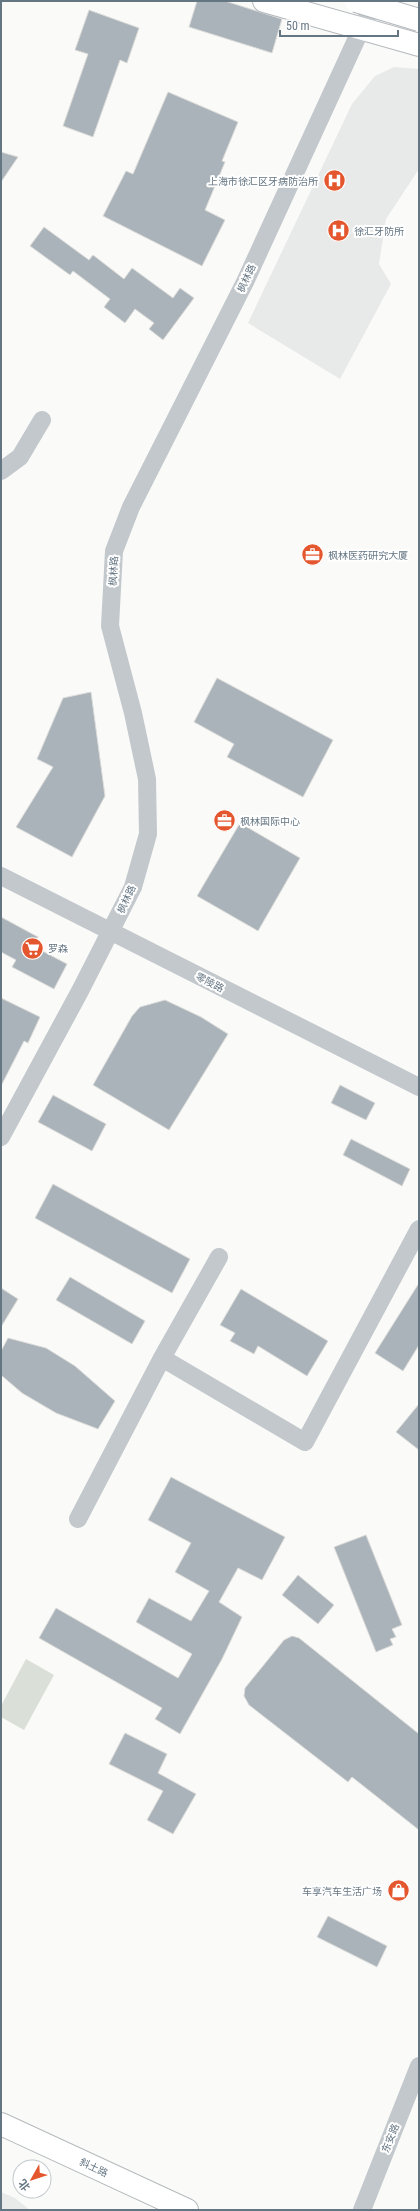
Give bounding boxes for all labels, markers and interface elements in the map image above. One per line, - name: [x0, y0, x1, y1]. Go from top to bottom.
- scale bar: [280, 12, 398, 38]
- text: 50 m: [286, 19, 310, 33]
- hospital icon: 上海市徐汇区牙病防治所: [321, 168, 347, 194]
- place label: 上海市徐汇区牙病防治所: [208, 176, 318, 187]
- hospital icon: 徐汇牙防所: [325, 218, 351, 244]
- place label: 徐汇牙防所: [354, 226, 404, 237]
- street label: 枫林路: [235, 262, 258, 294]
- office icon: 枫林医药研究大厦: [300, 542, 326, 568]
- place label: 枫林医药研究大厦: [328, 550, 408, 561]
- street label: 枫林路: [107, 556, 120, 586]
- office icon: 枫林国际中心: [211, 808, 237, 834]
- place label: 枫林国际中心: [240, 816, 300, 827]
- street label: 枫林路: [115, 883, 138, 915]
- supermarket icon: 罗森: [19, 935, 45, 961]
- place label: 罗森: [48, 943, 68, 954]
- street label: 零陵路: [194, 971, 226, 994]
- shop icon: 车享汽车生活广场: [385, 1878, 411, 1904]
- place label: 车享汽车生活广场: [302, 1886, 382, 1897]
- street label: 东安路: [380, 2122, 401, 2154]
- street label: 斜土路: [78, 2156, 110, 2179]
- north arrow: [12, 2159, 52, 2199]
- text: 北: [16, 2177, 33, 2193]

